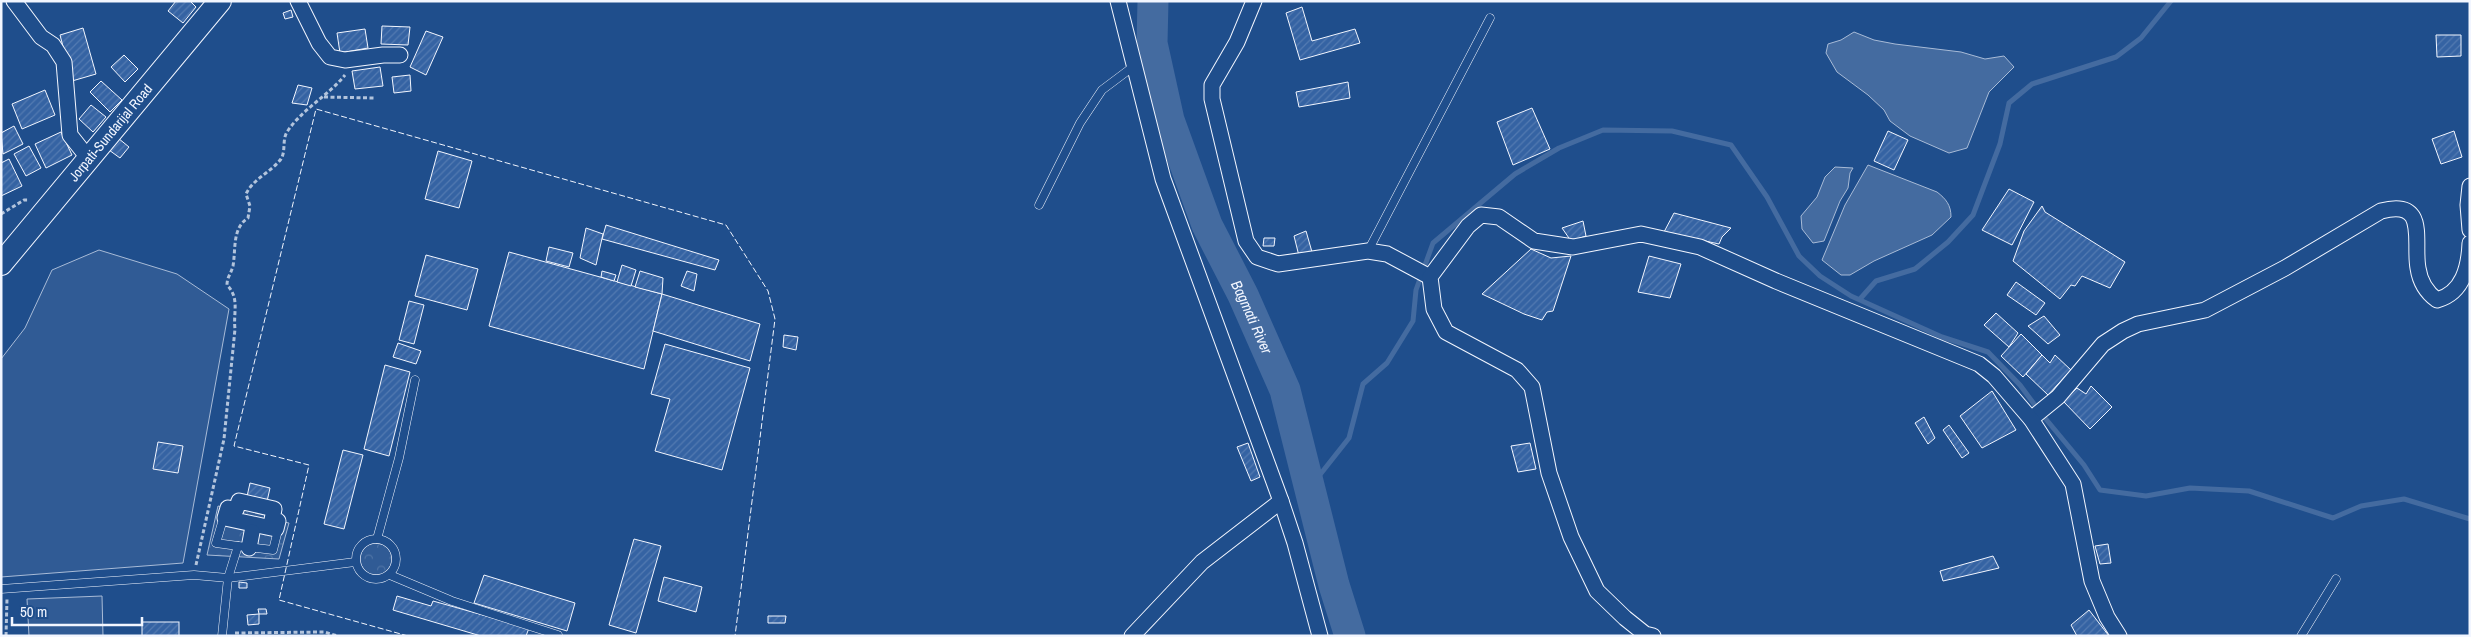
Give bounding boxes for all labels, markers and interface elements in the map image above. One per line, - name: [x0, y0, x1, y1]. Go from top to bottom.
- street label: Jorpati-Sundarijal Road: [65, 80, 156, 185]
- water label: Bagmati River: [1227, 276, 1278, 358]
- scale bar: [12, 594, 142, 626]
- text: 50 m: [20, 601, 47, 622]

